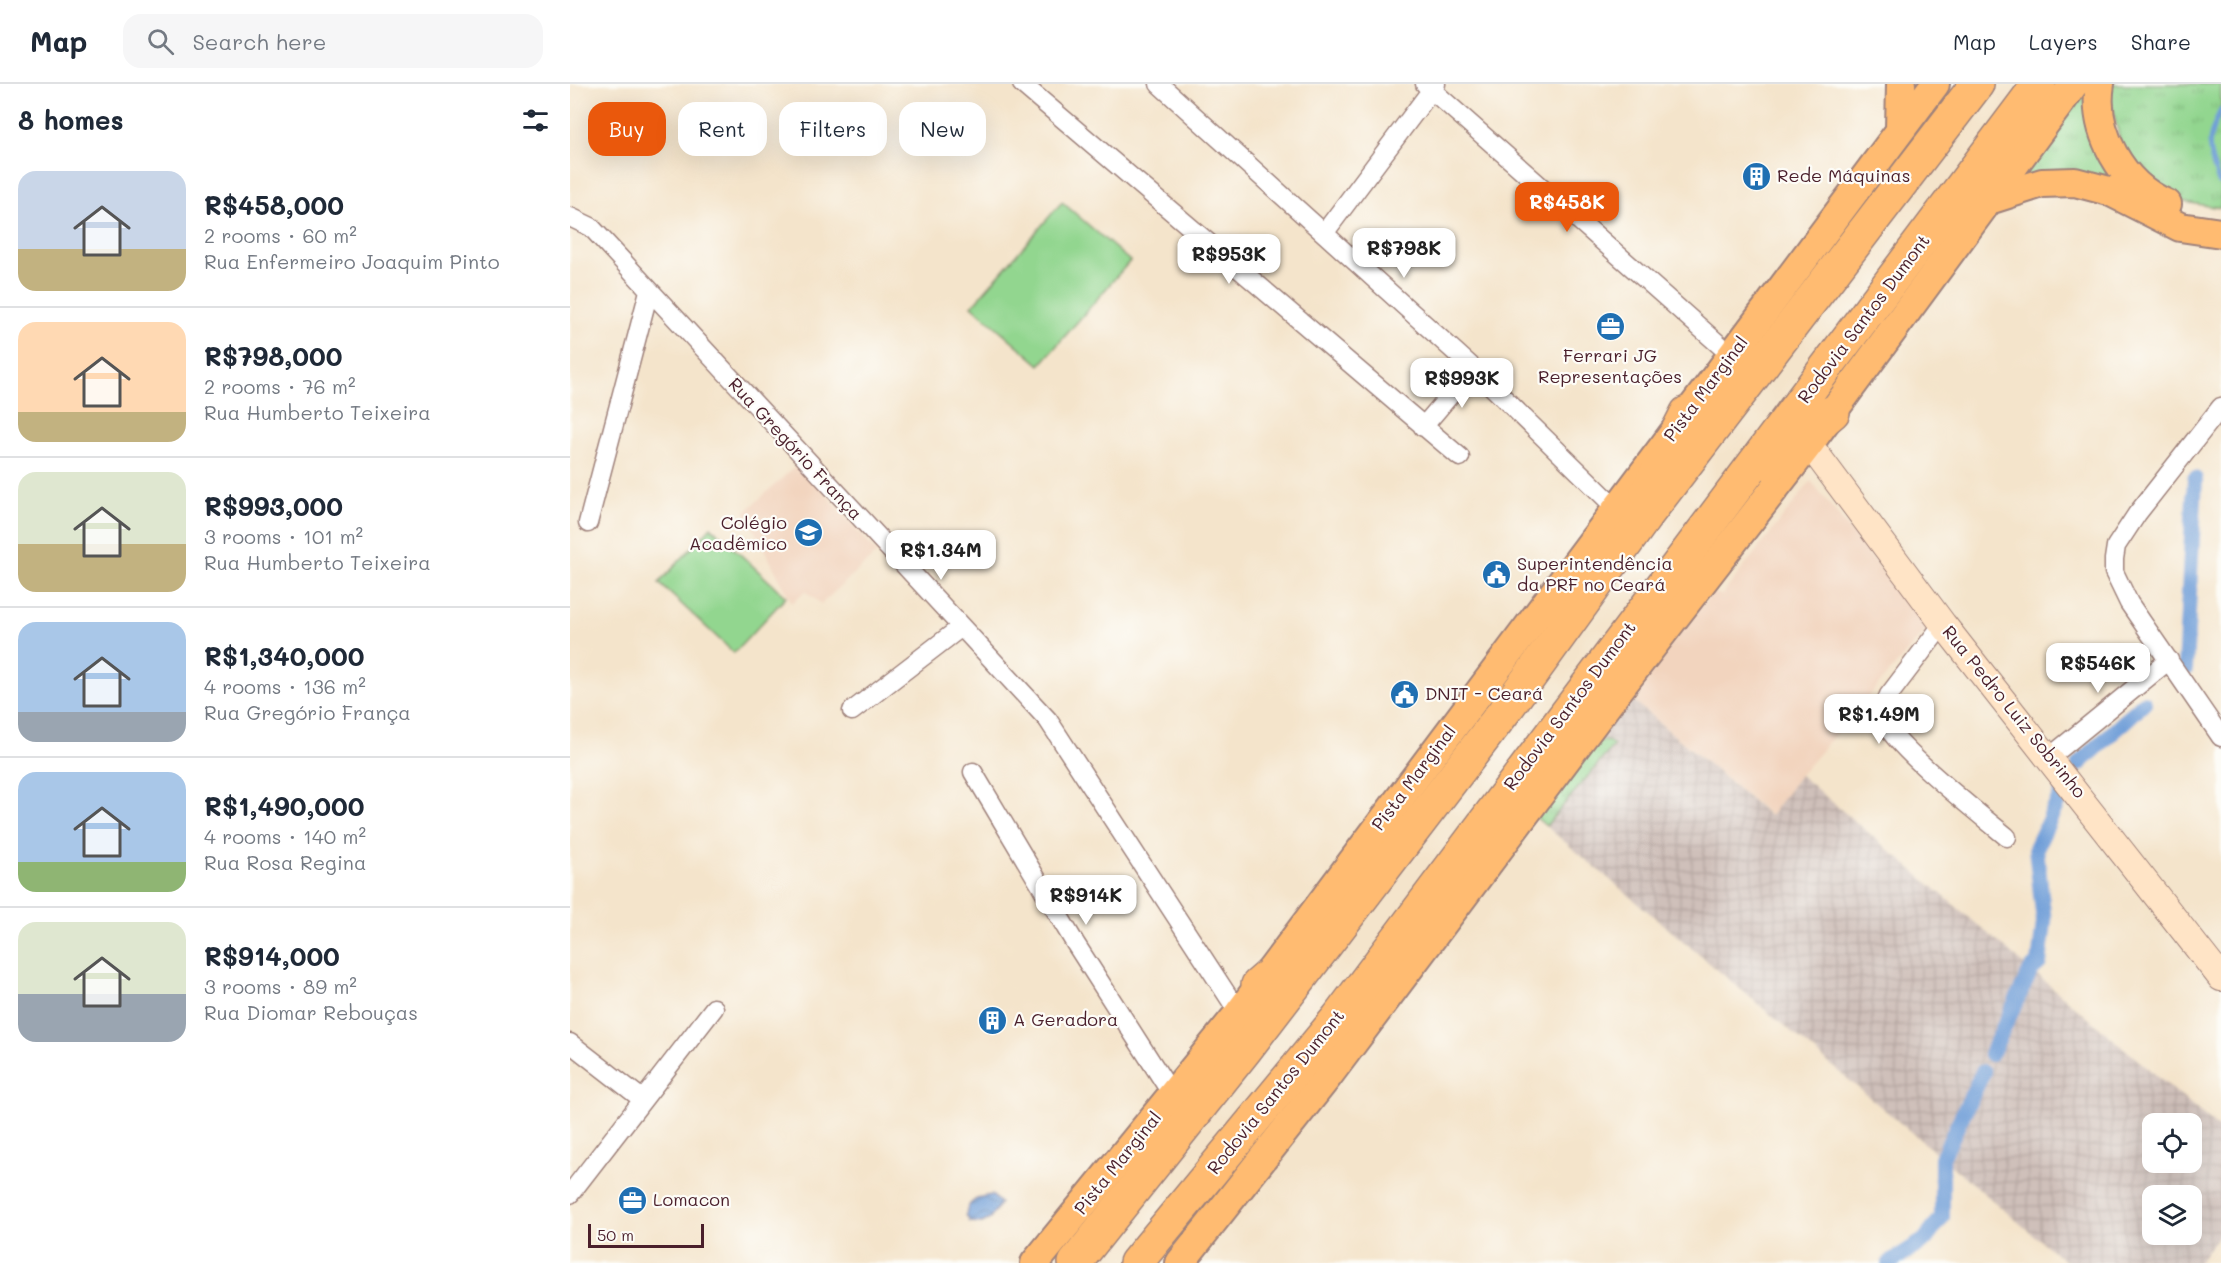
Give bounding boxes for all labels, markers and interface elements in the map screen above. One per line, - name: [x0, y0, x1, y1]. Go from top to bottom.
- search box: [123, 14, 543, 68]
- text: Map: [30, 23, 87, 59]
- icon: search: [144, 25, 177, 58]
- text: Search here: [192, 27, 326, 56]
- text: Map: [1953, 28, 1996, 55]
- text: Layers: [2029, 28, 2098, 55]
- text: Share: [2131, 28, 2191, 55]
- chip: Buy: [588, 102, 666, 156]
- chip: Rent: [678, 102, 767, 156]
- chip: Filters: [779, 102, 887, 156]
- chip: New: [899, 102, 986, 156]
- text: 8 homes: [18, 103, 124, 137]
- icon: filters: [519, 104, 552, 137]
- building icon: Rede Máquinas: [1740, 160, 1772, 192]
- place label: Rede Máquinas: [1777, 163, 1910, 187]
- pin: R$458K: [1518, 182, 1616, 233]
- text: R$458,000: [204, 188, 344, 222]
- text: R$458K: [1529, 188, 1605, 214]
- icon: home: [66, 195, 138, 267]
- text: 2 rooms · 60 m²: [204, 222, 357, 248]
- pin: R$798K: [1355, 228, 1453, 279]
- street label: Rodovia Santos Dumont: [1792, 229, 1935, 408]
- pin: R$953K: [1180, 234, 1278, 285]
- text: R$798K: [1367, 234, 1441, 260]
- text: R$953K: [1191, 240, 1267, 266]
- text: Rua Enfermeiro Joaquim Pinto: [204, 248, 500, 274]
- office icon: Ferrari JG Representações: [1594, 311, 1626, 343]
- street label: Pista Marginal: [1658, 331, 1753, 446]
- text: R$798,000: [204, 339, 342, 373]
- place label: Ferrari JG Representações: [1538, 343, 1682, 388]
- icon: home: [66, 346, 138, 418]
- pin: R$993K: [1413, 358, 1511, 409]
- text: R$993K: [1424, 364, 1500, 390]
- street label: Rua Gregório França: [724, 372, 868, 525]
- text: 2 rooms · 76 m²: [204, 373, 356, 399]
- text: Rua Humberto Teixeira: [204, 399, 431, 425]
- text: R$993,000: [204, 489, 343, 523]
- icon: home: [66, 496, 138, 568]
- place label: Colégio Acadêmico: [689, 510, 787, 555]
- school or university icon: Colégio Acadêmico: [792, 517, 824, 549]
- text: 3 rooms · 101 m²: [204, 523, 363, 549]
- pin: R$1.34M: [886, 530, 996, 581]
- text: R$1.34M: [900, 536, 982, 562]
- text: Rua Humberto Teixeira: [204, 549, 431, 575]
- place label: Superintendência da PRF no Ceará: [1517, 551, 1673, 596]
- public building icon: Superintendência da PRF no Ceará: [1480, 558, 1512, 590]
- street label: Rodovia Santos Dumont: [1498, 616, 1641, 795]
- street label: Rua Pedro Luiz Sobrinho: [1938, 620, 2092, 803]
- text: R$1,340,000: [204, 639, 365, 673]
- pin: R$546K: [2049, 643, 2147, 694]
- icon: home: [66, 646, 138, 718]
- text: R$546K: [2060, 649, 2136, 675]
- text: 4 rooms · 136 m²: [204, 673, 366, 699]
- public building icon: DNIT - Ceará: [1388, 678, 1420, 710]
- place label: DNIT - Ceará: [1425, 681, 1543, 705]
- pin: R$1.49M: [1824, 694, 1934, 745]
- text: Rua Gregório França: [204, 699, 411, 725]
- text: R$1.49M: [1838, 700, 1920, 726]
- street label: Pista Marginal: [1366, 720, 1461, 835]
- text: R$1,490,000: [204, 789, 365, 823]
- icon: home: [66, 796, 138, 868]
- text: 4 rooms · 140 m²: [204, 823, 366, 849]
- text: Rua Rosa Regina: [204, 849, 366, 875]
- pin: R$914K: [1037, 875, 1135, 926]
- text: R$914K: [1050, 881, 1122, 907]
- text: R$914,000: [204, 939, 340, 973]
- icon: home: [66, 946, 138, 1018]
- text: 3 rooms · 89 m²: [204, 973, 357, 999]
- text: Rua Diomar Rebouças: [204, 999, 418, 1025]
- building icon: A Geradora: [976, 1004, 1008, 1036]
- street label: Rodovia Santos Dumont: [1201, 1004, 1349, 1179]
- place label: A Geradora: [1013, 1007, 1118, 1031]
- street label: Pista Marginal: [1068, 1106, 1166, 1219]
- map controls: [2142, 1113, 2202, 1245]
- button: locate: [2142, 1113, 2202, 1173]
- office icon: Lomacon: [616, 1184, 648, 1216]
- button: layers: [2142, 1185, 2202, 1245]
- place label: Lomacon: [653, 1187, 730, 1211]
- scale bar: [588, 1221, 704, 1248]
- text: 50 m: [597, 1224, 634, 1245]

